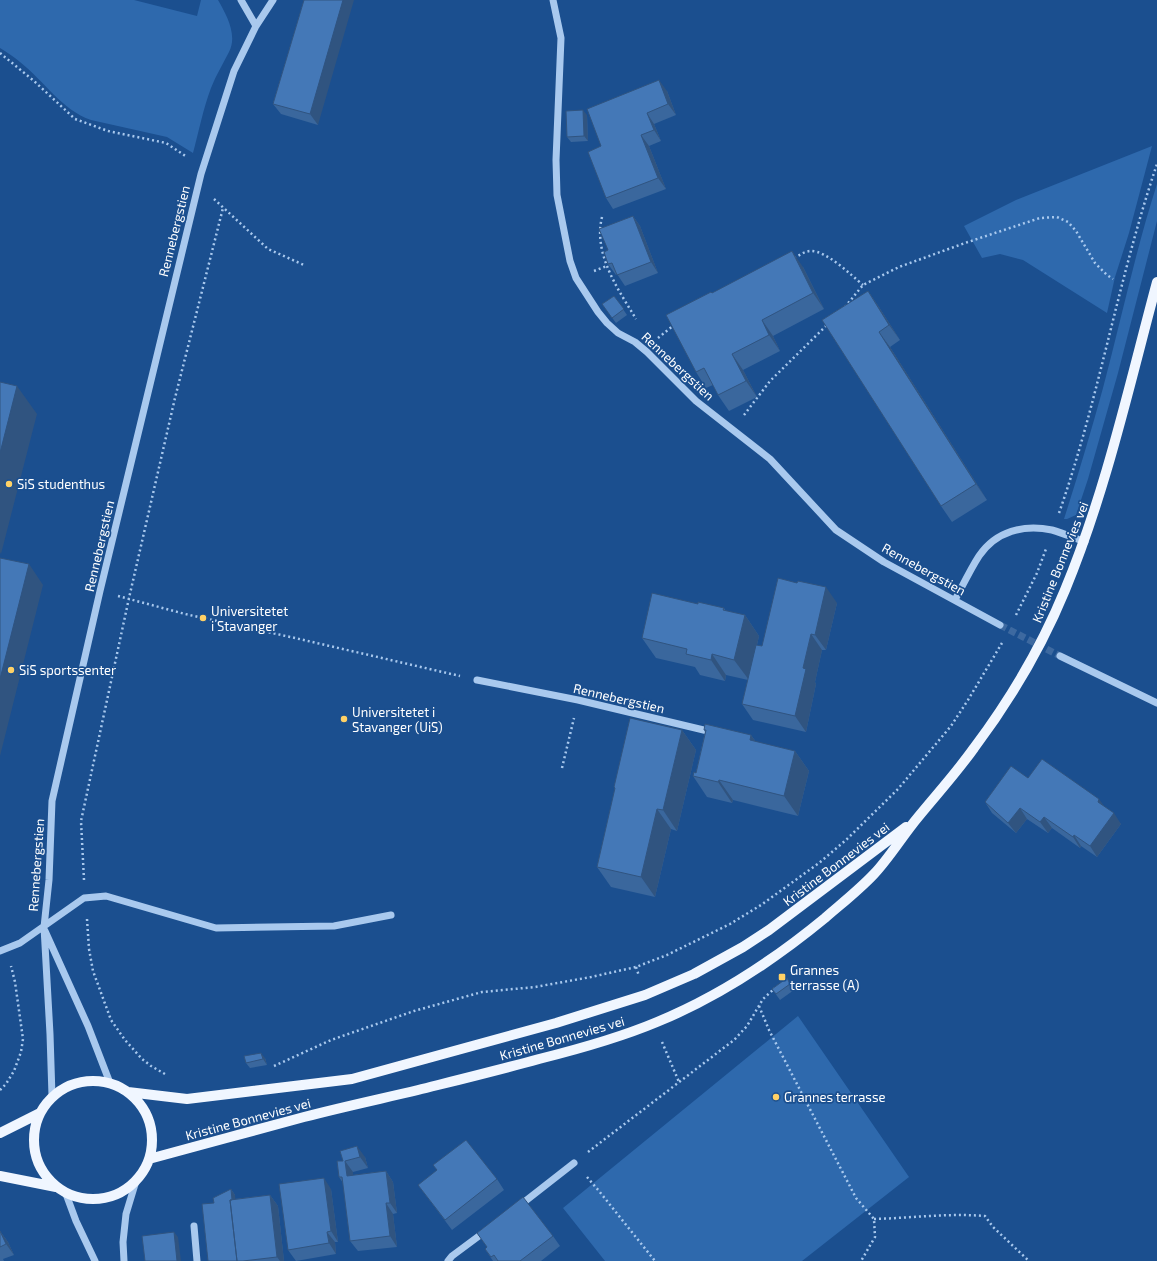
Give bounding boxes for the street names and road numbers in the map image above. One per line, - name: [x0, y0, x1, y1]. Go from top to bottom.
- street label: Rennebergstien: [155, 184, 193, 278]
- street label: Rennebergstien: [638, 328, 718, 404]
- street label: Rennebergstien: [81, 499, 117, 593]
- street label: Kristine Bonnevies vei: [1028, 499, 1092, 625]
- street label: Rennebergstien: [879, 539, 969, 599]
- street label: Rennebergstien: [572, 680, 666, 716]
- street label: Rennebergstien: [25, 818, 47, 912]
- street label: Kristine Bonnevies vei: [780, 819, 892, 909]
- street label: Kristine Bonnevies vei: [498, 1013, 626, 1063]
- street label: Kristine Bonnevies vei: [184, 1095, 312, 1143]

